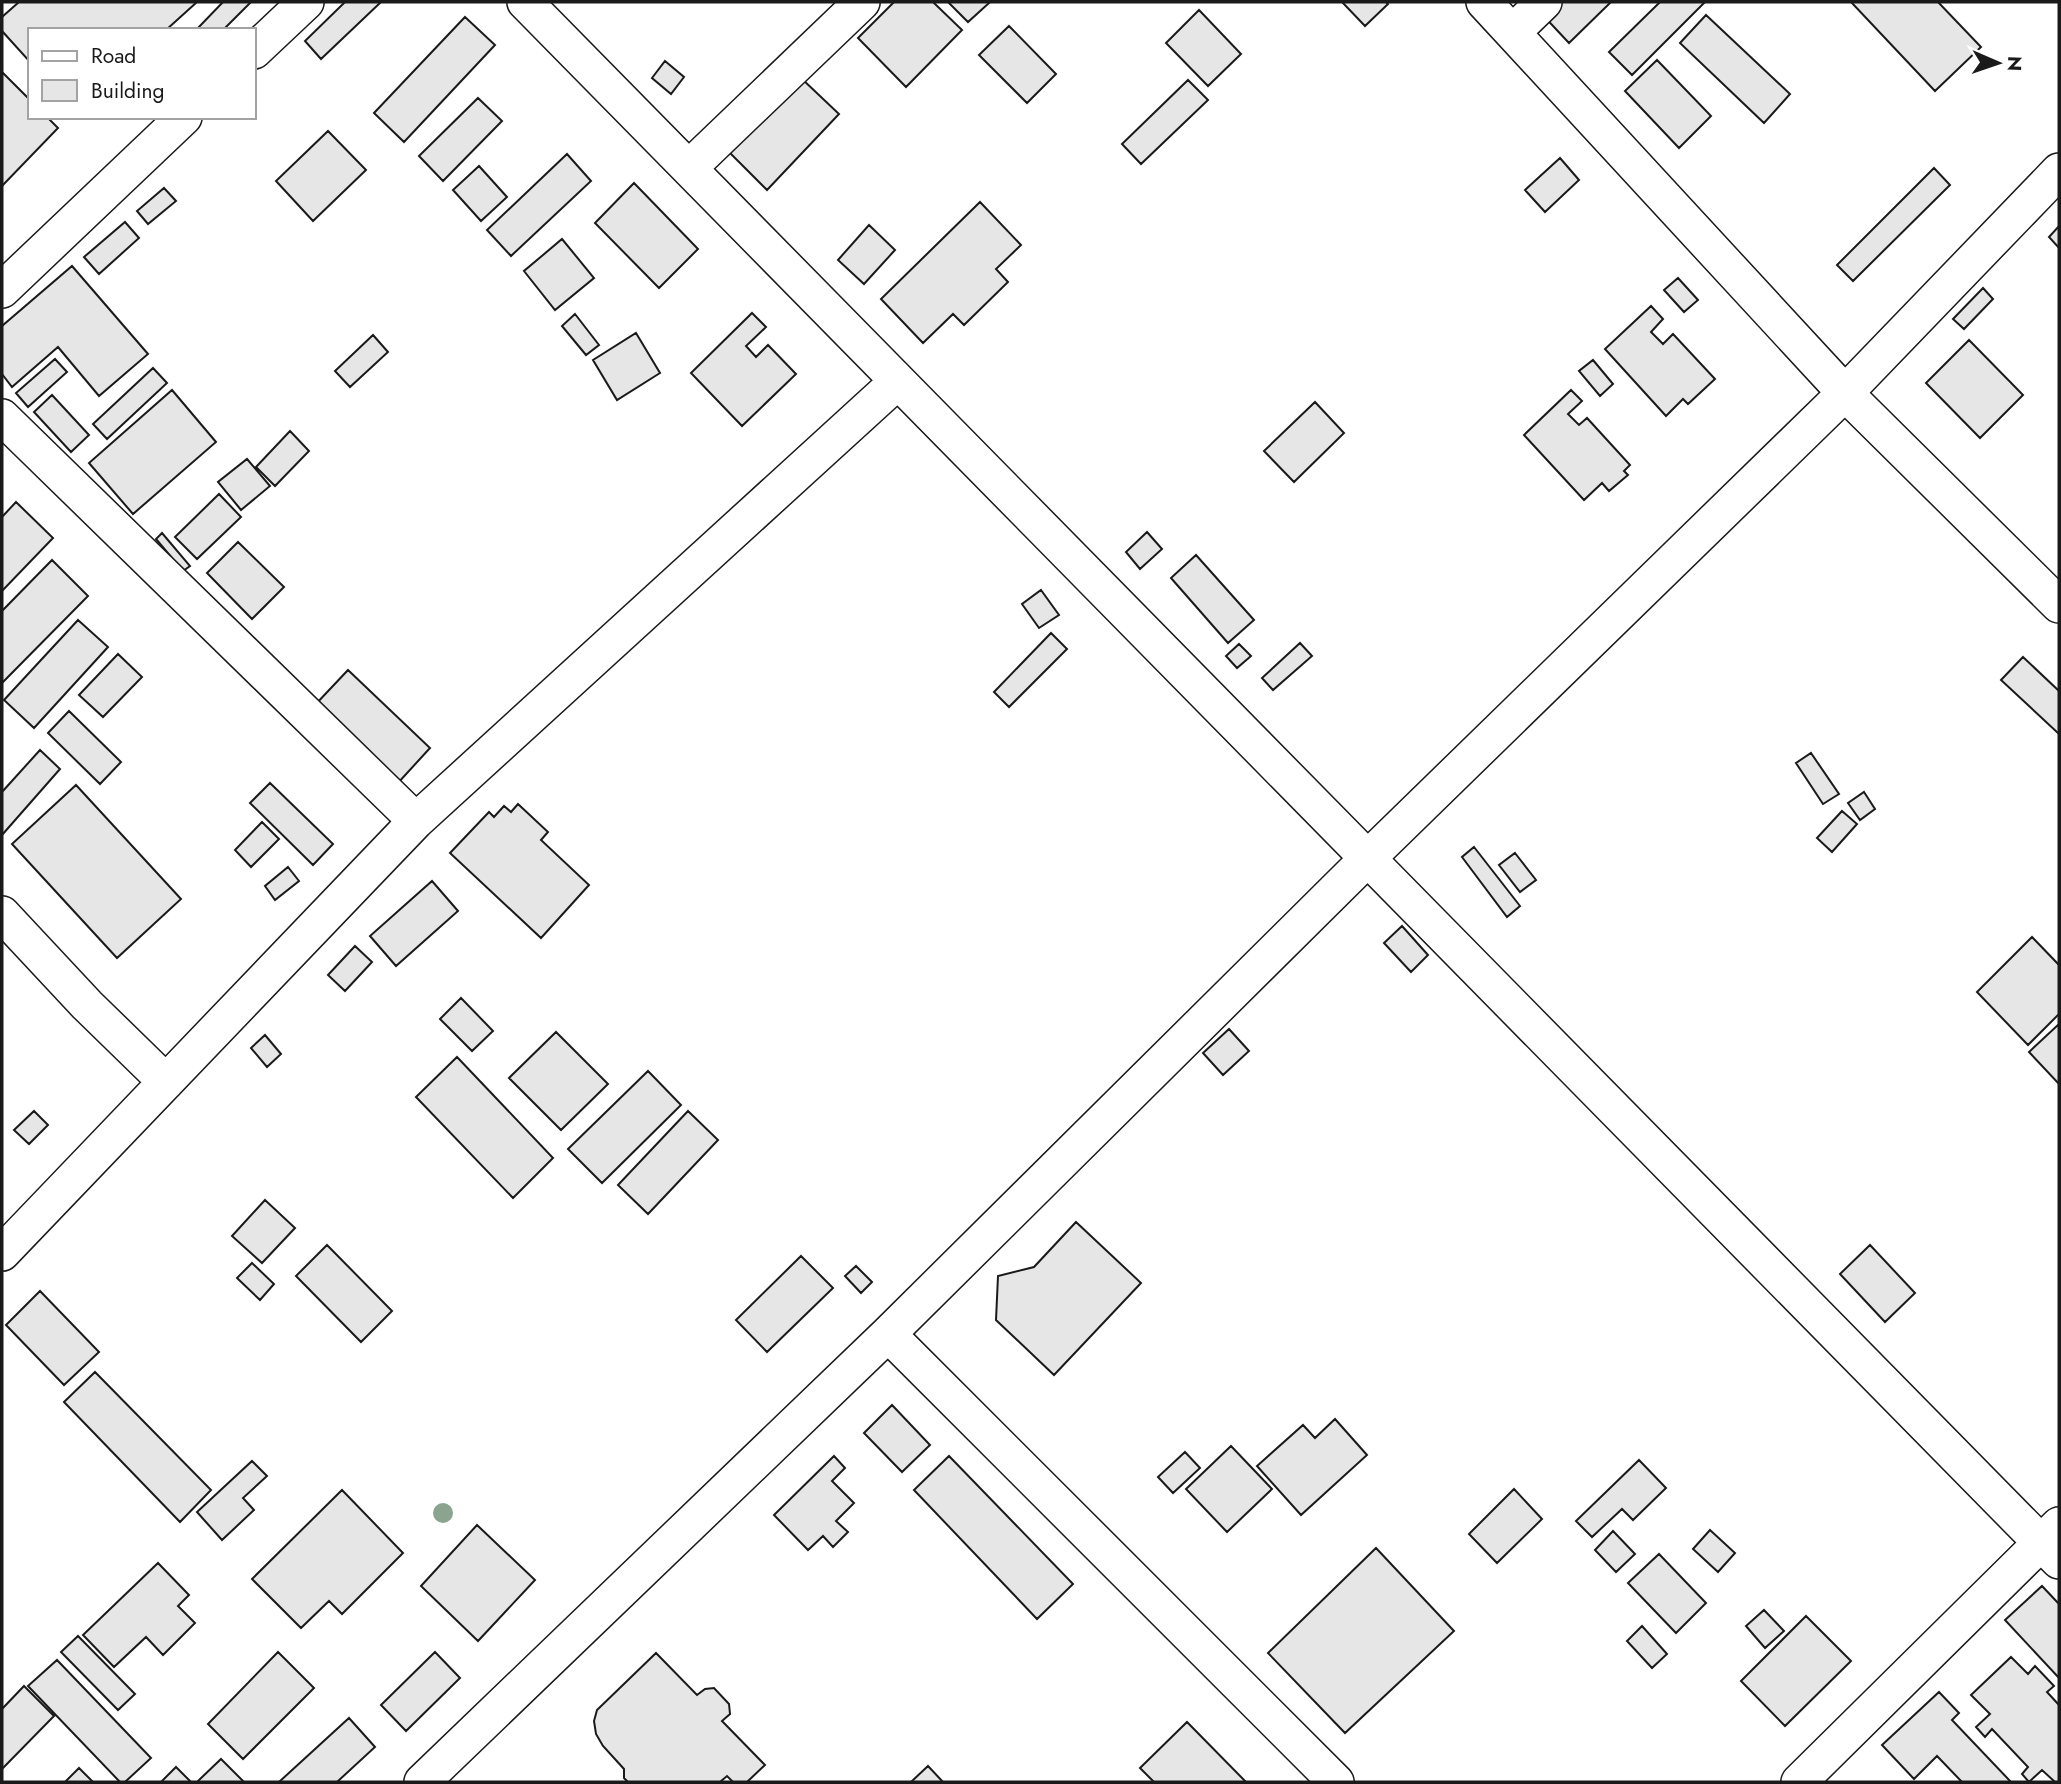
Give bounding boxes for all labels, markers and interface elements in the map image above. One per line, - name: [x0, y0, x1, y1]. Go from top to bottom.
- legend: [28, 28, 256, 119]
- north arrow: [1963, 28, 2033, 98]
- text: Road: [91, 41, 136, 71]
- text: N: [2001, 56, 2028, 72]
- text: Building: [91, 76, 164, 106]

